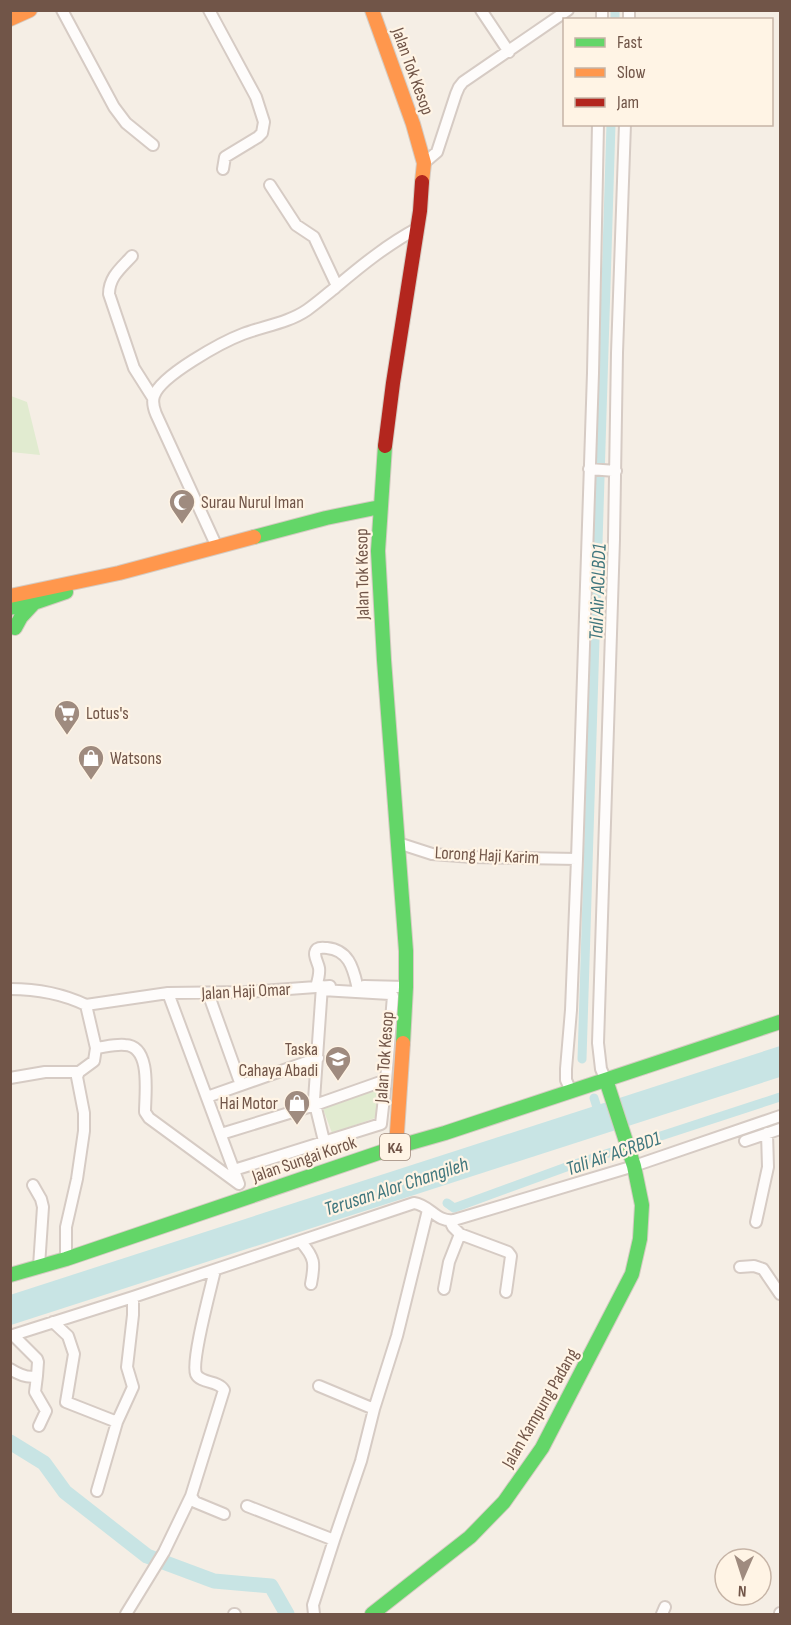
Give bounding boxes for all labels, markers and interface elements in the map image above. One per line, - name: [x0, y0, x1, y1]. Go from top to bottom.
- legend: [563, 18, 773, 126]
- street label: Jalan Tok Kesop: [387, 24, 438, 118]
- text: Fast: [617, 32, 643, 53]
- text: Slow: [617, 62, 646, 83]
- text: Jam: [616, 92, 639, 113]
- mosque icon: Surau Nurul Iman: [167, 487, 197, 525]
- place label: Surau Nurul Iman: [201, 492, 304, 513]
- street label: Jalan Tok Kesop: [351, 528, 374, 621]
- water label: Tali Air ACLBD1: [584, 543, 612, 641]
- supermarket icon: Lotus's: [52, 698, 82, 736]
- place label: Lotus's: [86, 703, 129, 724]
- shop icon: Watsons: [76, 743, 106, 781]
- place label: Watsons: [110, 748, 162, 769]
- street label: Lorong Haji Karim: [434, 842, 540, 869]
- street label: Jalan Haji Omar: [200, 979, 291, 1004]
- street label: Jalan Tok Kesop: [371, 1011, 398, 1104]
- place label: Taska Cahaya Abadi: [238, 1039, 318, 1081]
- school or university icon: Taska Cahaya Abadi: [323, 1044, 353, 1082]
- shop icon: Hai Motor: [282, 1088, 312, 1126]
- place label: Hai Motor: [220, 1093, 278, 1114]
- water label: Tali Air ACRBD1: [563, 1127, 664, 1181]
- street label: Jalan Sungai Korok: [248, 1132, 359, 1187]
- road number: K4: [380, 1134, 410, 1160]
- water label: Terusan Alor Changileh: [321, 1152, 471, 1222]
- street label: Jalan Kampung Padang: [497, 1345, 583, 1473]
- north arrow: [713, 1547, 773, 1607]
- text: N: [738, 1581, 747, 1600]

